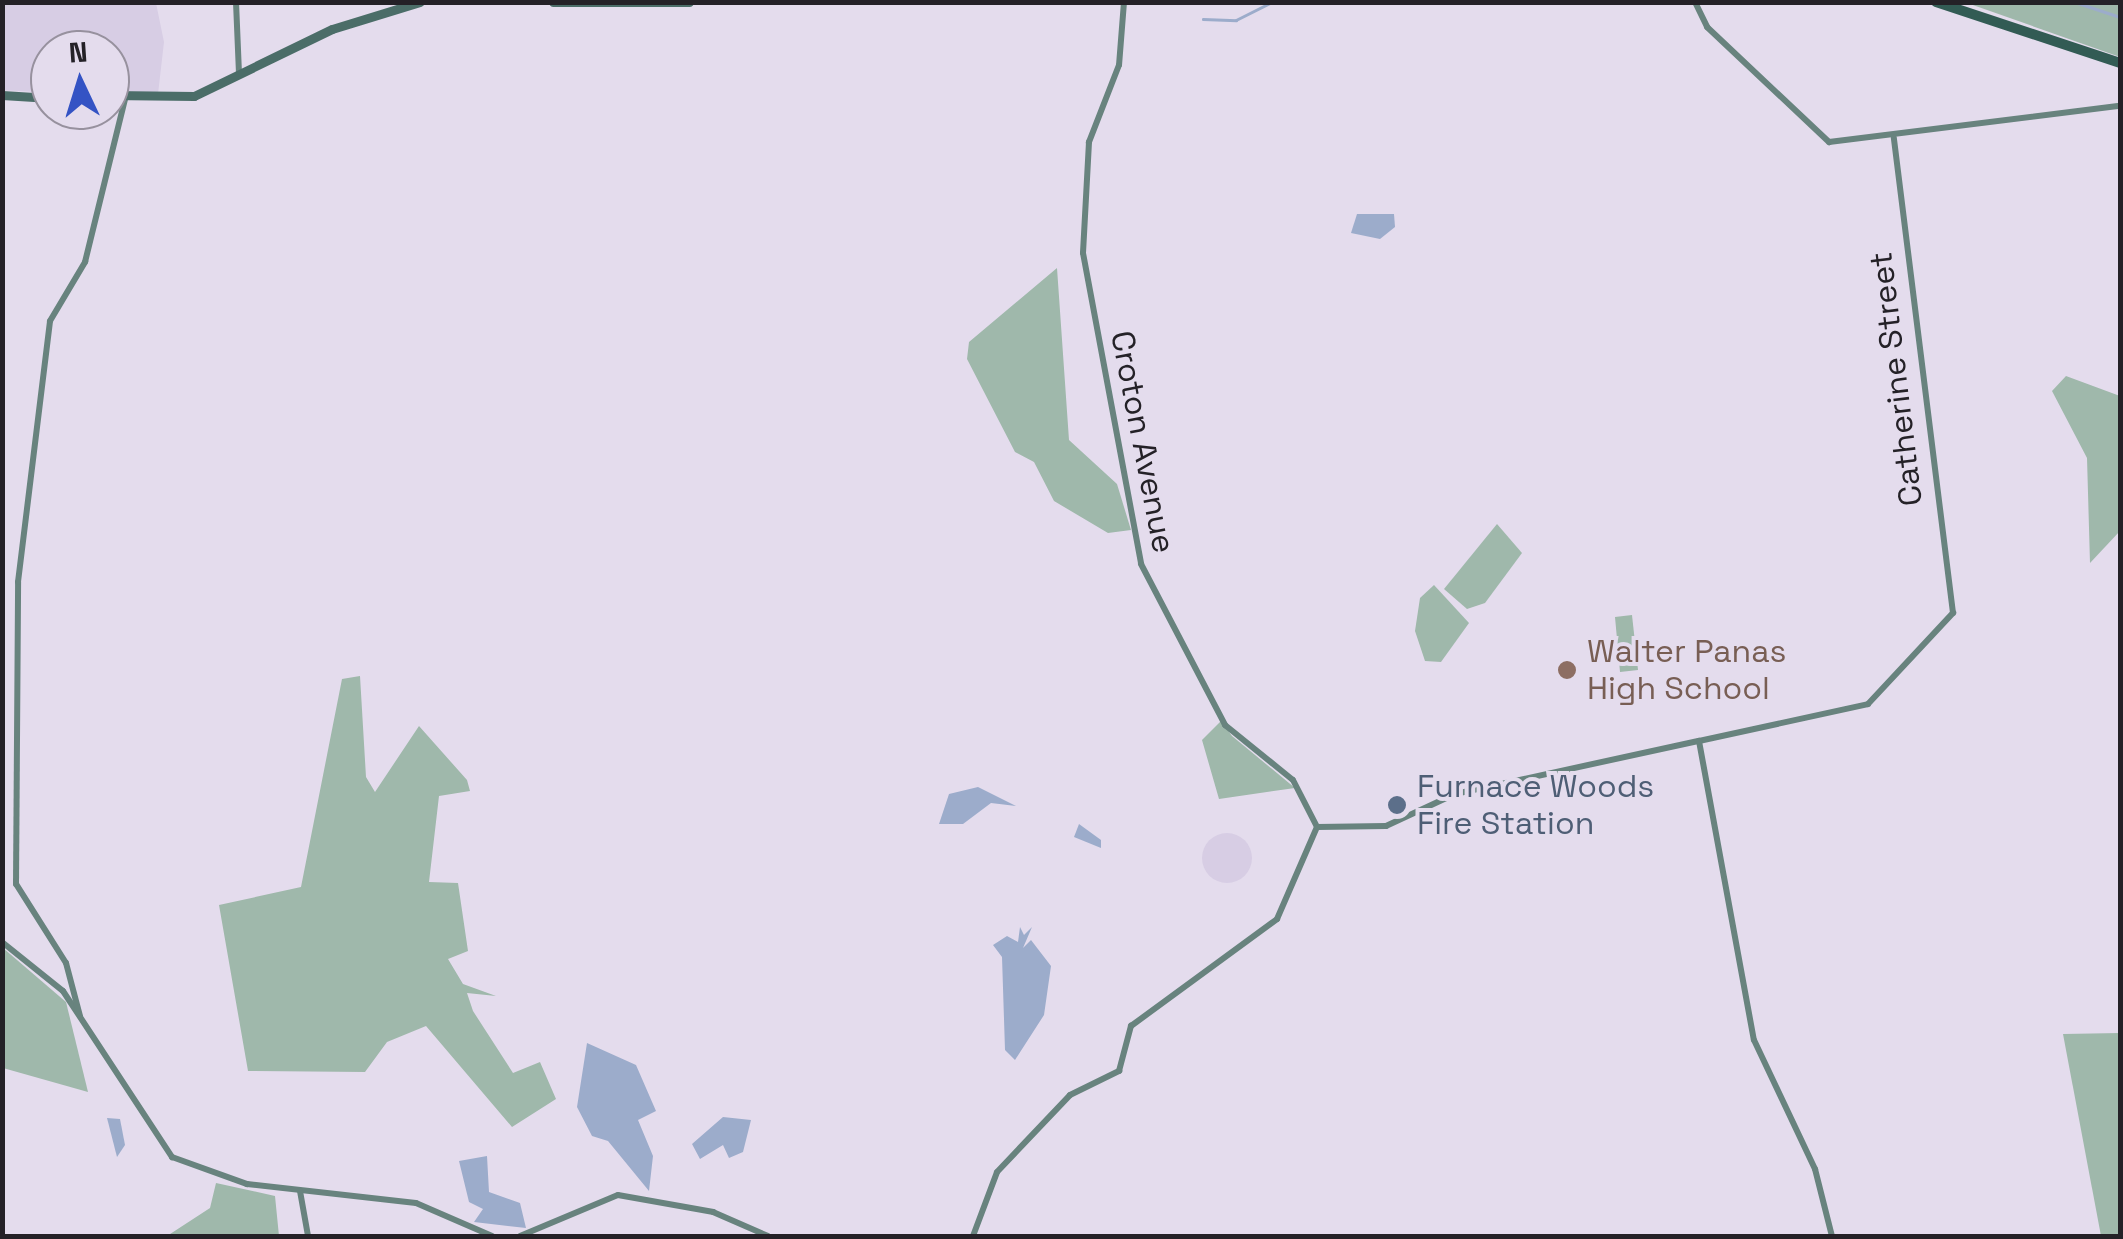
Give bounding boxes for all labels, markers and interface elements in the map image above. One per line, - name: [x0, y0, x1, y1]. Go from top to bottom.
- north arrow: [30, 30, 130, 130]
- text: N: [67, 33, 89, 71]
- street label: Catherine Street: [1861, 250, 1931, 508]
- street label: Croton Avenue: [1103, 327, 1183, 557]
- place label: Walter Panas High School: [1587, 633, 1786, 708]
- marker: Walter Panas High School: [1556, 659, 1578, 681]
- place label: Furnace Woods Fire Station: [1417, 768, 1654, 843]
- marker: Furnace Woods Fire Station: [1386, 794, 1408, 816]

